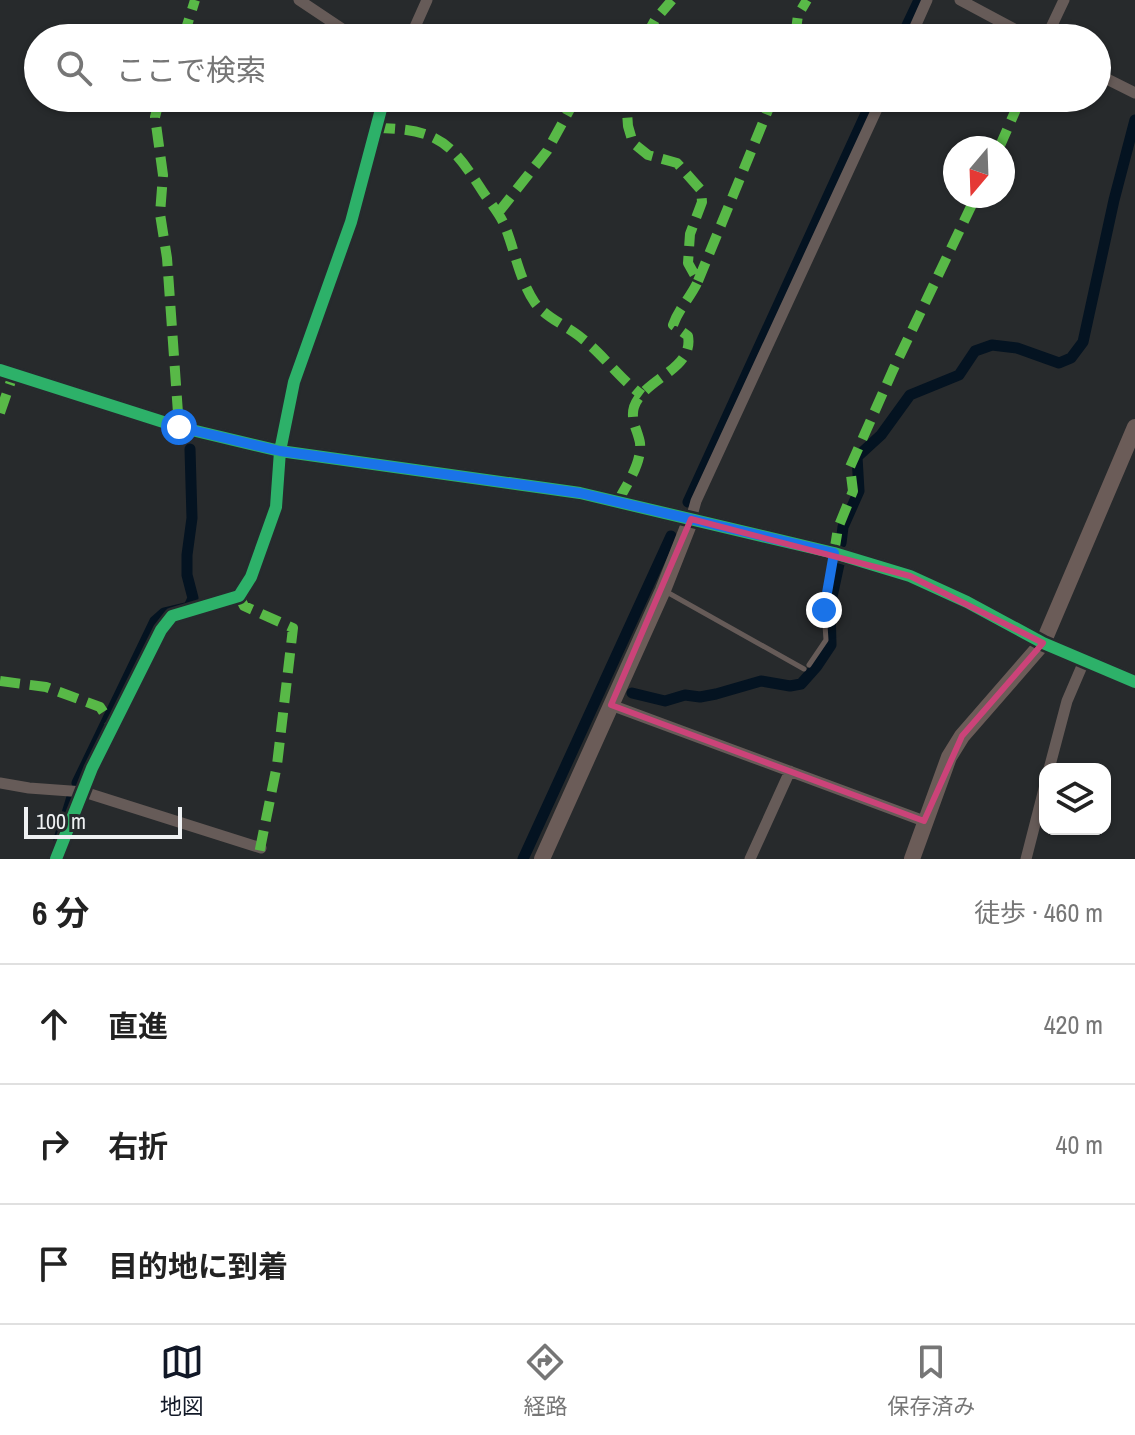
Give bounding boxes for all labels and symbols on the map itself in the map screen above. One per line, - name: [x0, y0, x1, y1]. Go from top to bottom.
- north arrow: [943, 136, 1015, 208]
- route start: [161, 409, 197, 445]
- route end: [806, 592, 842, 628]
- scale bar: [24, 803, 182, 839]

